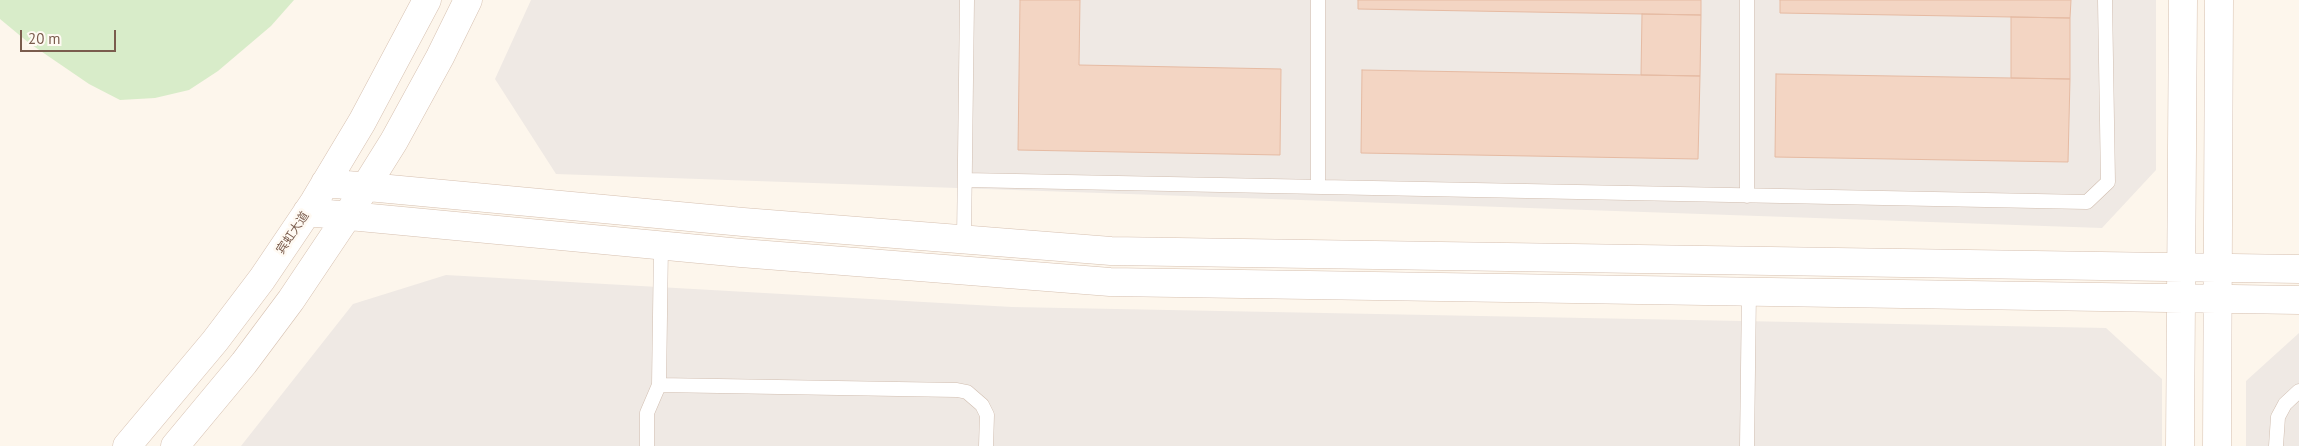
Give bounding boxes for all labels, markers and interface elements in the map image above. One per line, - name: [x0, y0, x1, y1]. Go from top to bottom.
- scale bar: [22, 20, 119, 52]
- text: 20 m: [28, 29, 61, 48]
- street label: 宾虹大道: [274, 209, 312, 257]

